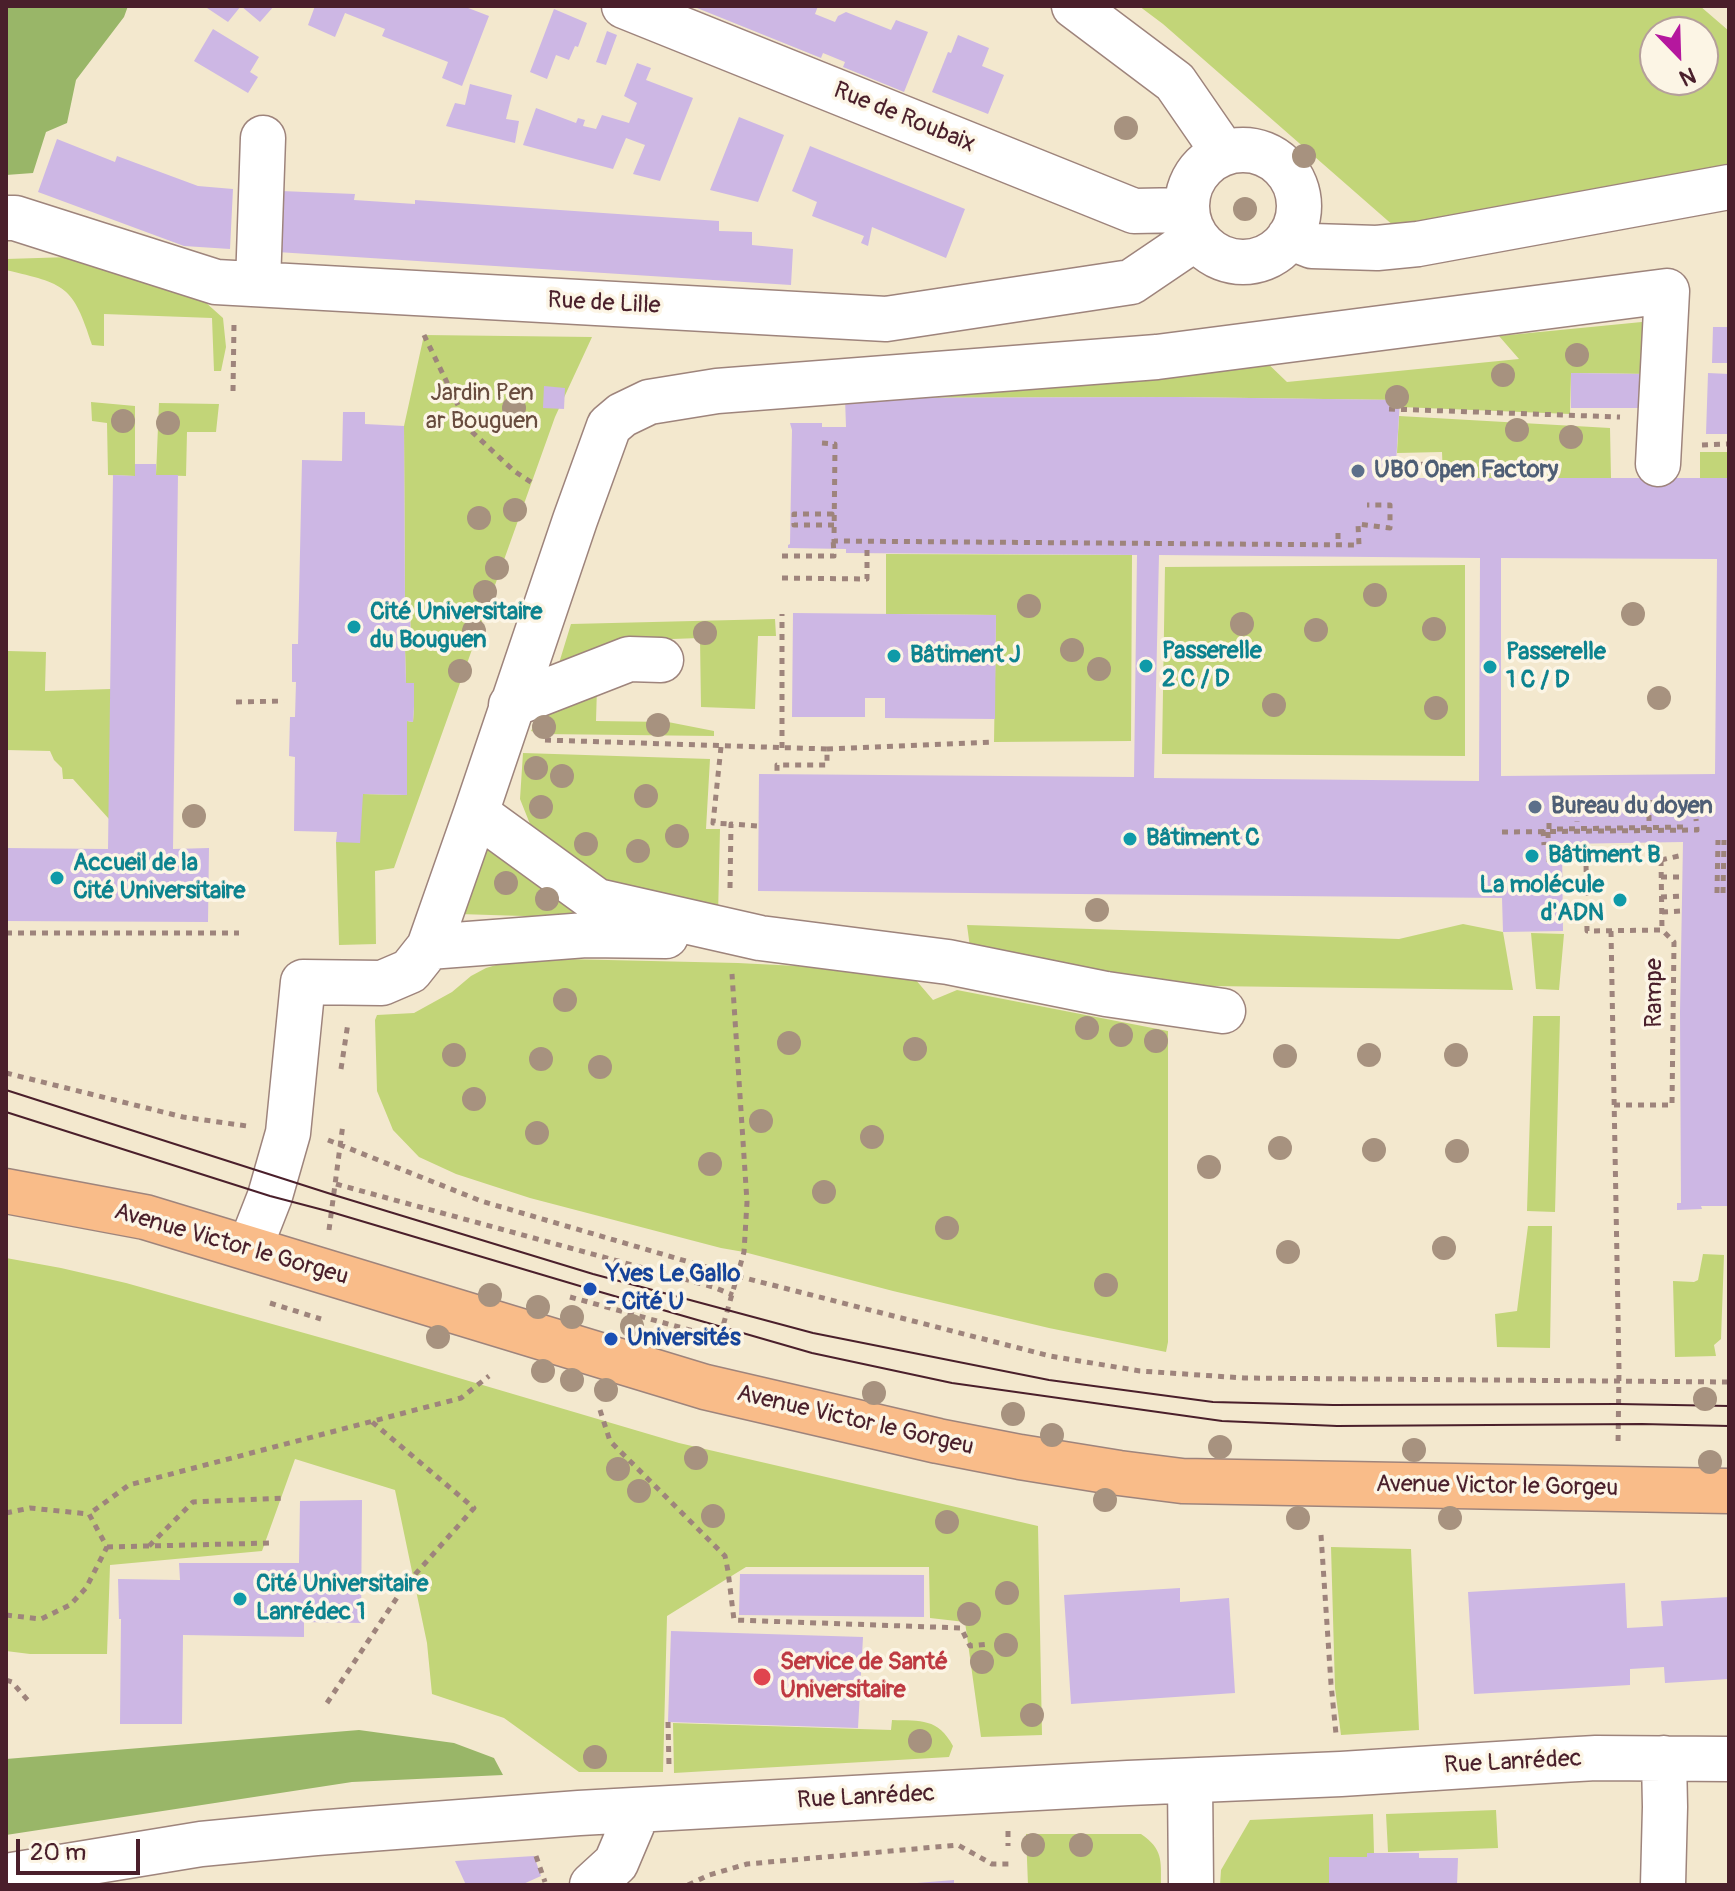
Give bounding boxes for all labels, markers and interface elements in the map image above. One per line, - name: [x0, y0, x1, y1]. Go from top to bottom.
- north arrow: [1639, 16, 1719, 96]
- text: N: [1675, 60, 1700, 92]
- street label: Rue de Roubaix: [829, 77, 979, 159]
- street label: Rue de Lille: [547, 287, 661, 321]
- park label: Jardin Pen ar Bouguen: [426, 380, 538, 436]
- place label: UBO Open Factory: [1374, 457, 1558, 485]
- marker: UBO Open Factory: [1349, 462, 1367, 480]
- place label: Cité Universitaire du Bouguen: [370, 599, 542, 655]
- marker: Cité Universitaire du Bouguen: [345, 618, 363, 636]
- place label: Passerelle 2 C / D: [1162, 638, 1262, 694]
- place label: Passerelle 1 C / D: [1506, 639, 1606, 695]
- place label: Bâtiment J: [910, 642, 1021, 670]
- marker: Bâtiment J: [885, 647, 903, 665]
- marker: Passerelle 2 C / D: [1137, 657, 1155, 675]
- marker: Passerelle 1 C / D: [1481, 658, 1499, 676]
- place label: Bureau du doyen: [1551, 793, 1713, 821]
- marker: Bureau du doyen: [1526, 798, 1544, 816]
- place label: Bâtiment C: [1146, 825, 1260, 853]
- marker: Bâtiment C: [1121, 830, 1139, 848]
- place label: Bâtiment B: [1548, 842, 1661, 870]
- marker: Bâtiment B: [1523, 847, 1541, 865]
- place label: Accueil de la Cité Universitaire: [73, 850, 245, 906]
- marker: Accueil de la Cité Universitaire: [48, 869, 66, 887]
- place label: La molécule d'ADN: [1480, 872, 1604, 928]
- marker: La molécule d'ADN: [1611, 891, 1629, 909]
- street label: Rampe: [1641, 958, 1669, 1028]
- street label: Avenue Victor le Gorgeu: [111, 1198, 351, 1292]
- place label: Yves Le Gallo - Cité U: [606, 1261, 740, 1317]
- marker: Yves Le Gallo - Cité U: [581, 1280, 599, 1298]
- place label: Universités: [627, 1325, 741, 1353]
- marker: Universités: [602, 1330, 620, 1348]
- street label: Avenue Victor le Gorgeu: [734, 1380, 976, 1462]
- street label: Avenue Victor le Gorgeu: [1376, 1470, 1618, 1504]
- place label: Cité Universitaire Lanrédec 1: [256, 1571, 428, 1627]
- marker: Cité Universitaire Lanrédec 1: [231, 1590, 249, 1608]
- place label: Service de Santé Universitaire: [780, 1649, 948, 1705]
- marker: Service de Santé Universitaire: [751, 1666, 773, 1688]
- street label: Rue Lanrédec: [1443, 1745, 1583, 1781]
- street label: Rue Lanrédec: [796, 1780, 936, 1816]
- scale bar: [20, 1823, 144, 1873]
- text: 20 m: [30, 1838, 86, 1867]

